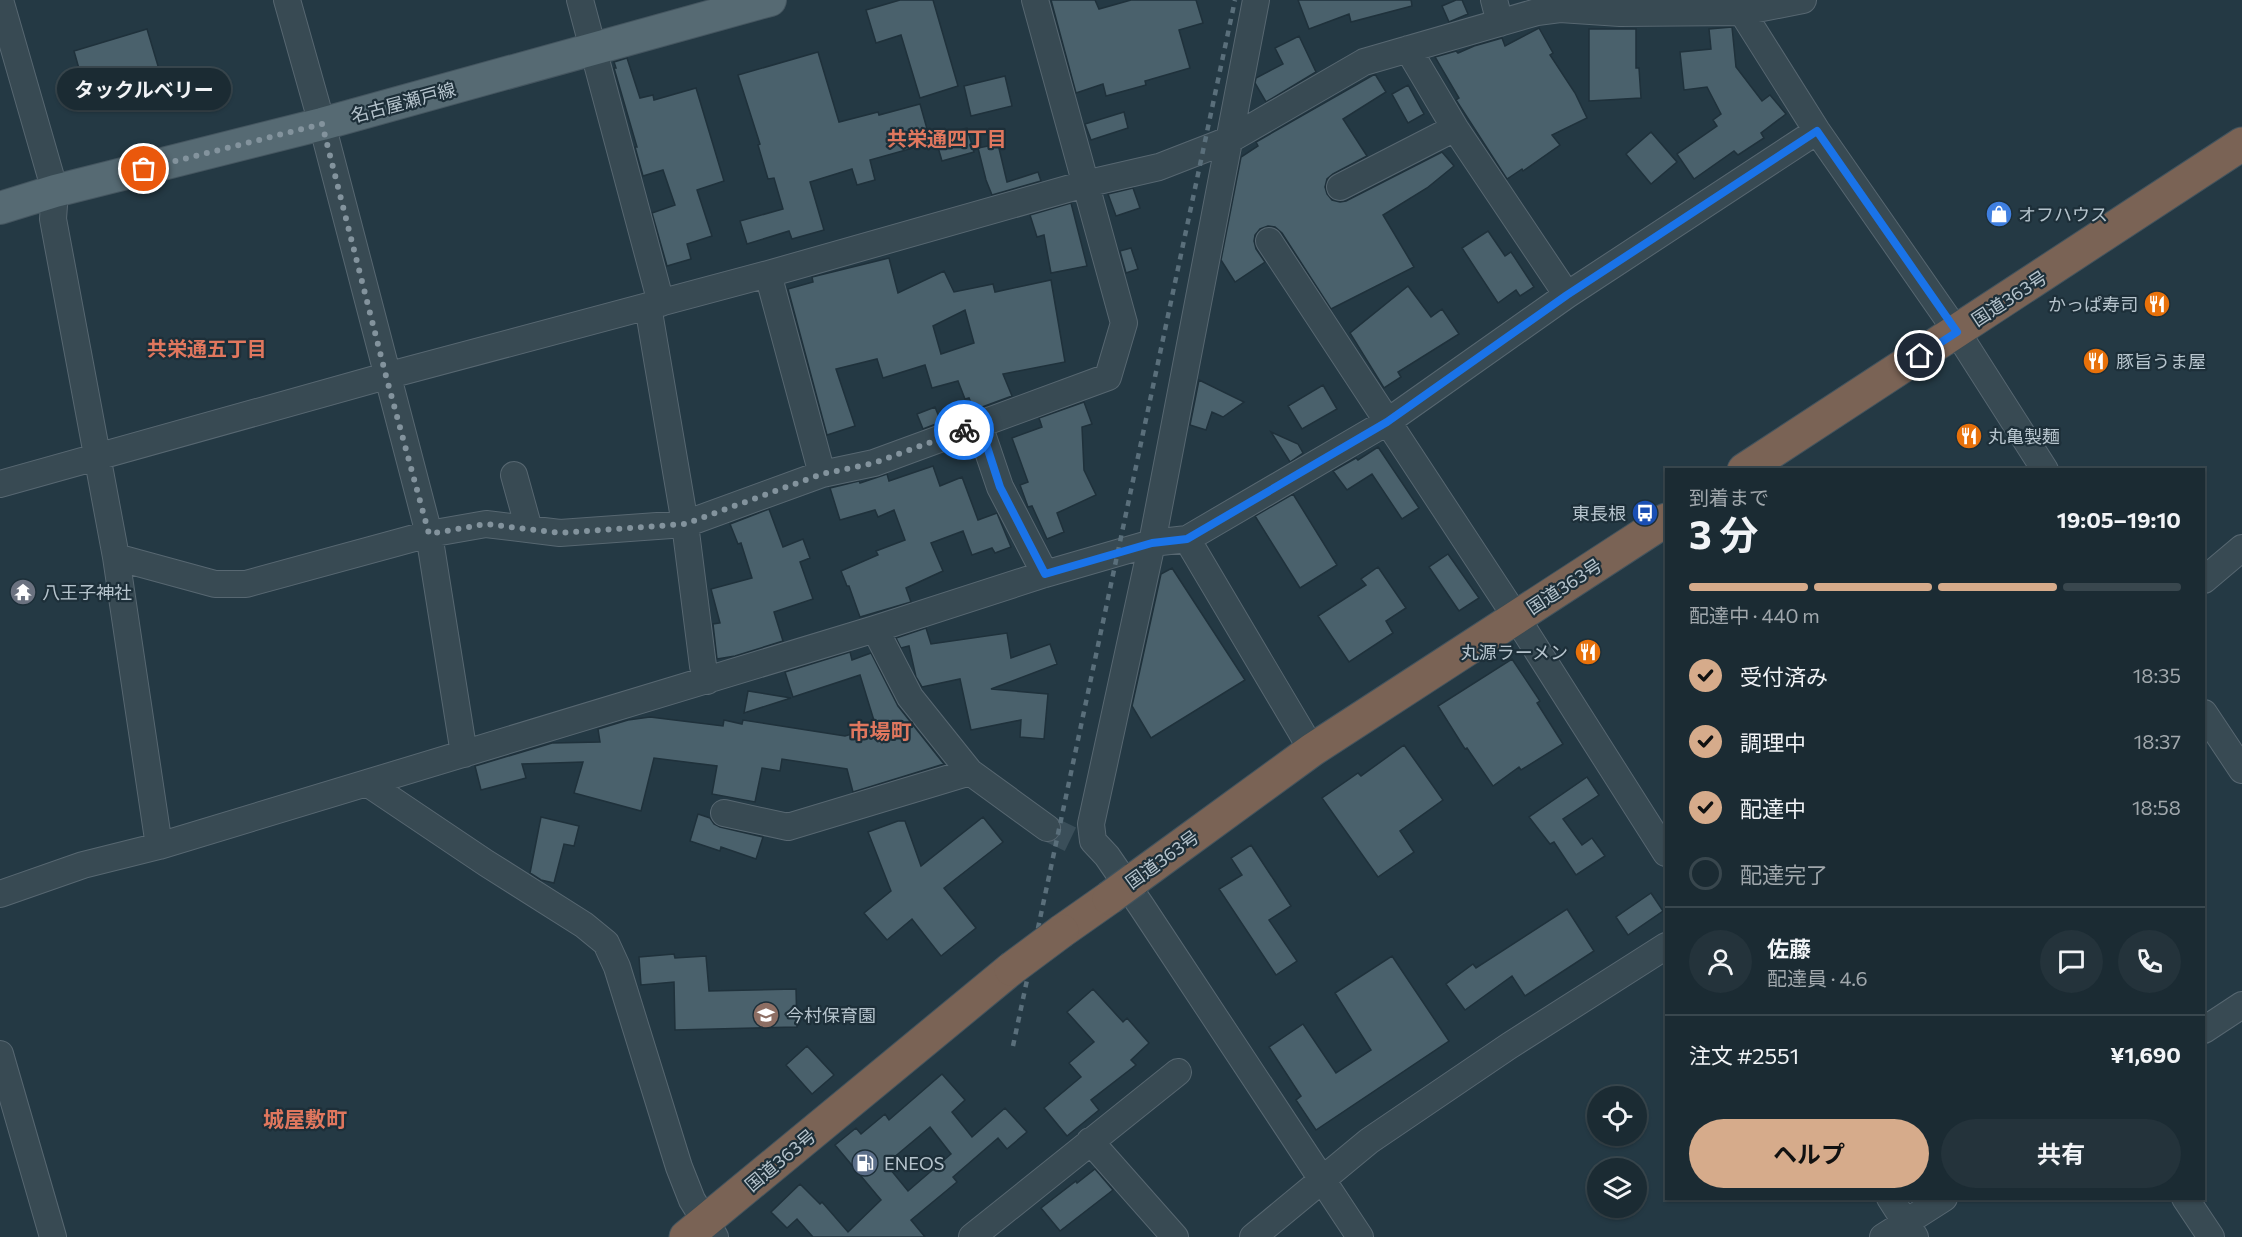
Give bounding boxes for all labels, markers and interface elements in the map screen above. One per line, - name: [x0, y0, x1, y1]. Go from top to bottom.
- callout: タックルベリー: [57, 67, 231, 109]
- text: タックルベリー: [74, 77, 214, 101]
- street label: 名古屋瀬戸線: [348, 77, 458, 127]
- district label: 共栄通四丁目: [887, 126, 1007, 150]
- pin: [118, 143, 169, 194]
- icon: bag: [127, 152, 160, 185]
- shop icon: オフハウス: [1984, 199, 2014, 229]
- place label: オフハウス: [2018, 203, 2108, 225]
- street label: 国道363号: [1967, 266, 2051, 330]
- restaurant icon: かっぱ寿司: [2142, 289, 2172, 319]
- place label: かっぱ寿司: [2048, 293, 2138, 315]
- pin: [1894, 330, 1945, 381]
- district label: 共栄通五丁目: [147, 336, 267, 360]
- icon: home: [1903, 339, 1936, 372]
- restaurant icon: 豚旨うま屋: [2081, 346, 2111, 376]
- place label: 豚旨うま屋: [2116, 350, 2206, 372]
- courier: [934, 400, 994, 460]
- icon: bike: [948, 414, 981, 447]
- restaurant icon: 丸亀製麺: [1954, 421, 1984, 451]
- place label: 丸亀製麺: [1988, 425, 2060, 447]
- text: 到着まで: [1689, 485, 1769, 509]
- bus stop icon: 東長根: [1630, 498, 1660, 528]
- place label: 東長根: [1572, 502, 1626, 524]
- text: 19:05–19:10: [2057, 506, 2181, 533]
- text: 3 分: [1689, 509, 1758, 557]
- street label: 国道363号: [1522, 554, 1606, 618]
- temple icon: 八王子神社: [8, 577, 38, 607]
- place label: 八王子神社: [42, 581, 132, 603]
- text: 配達中 · 440 m: [1689, 603, 1820, 627]
- restaurant icon: 丸源ラーメン: [1573, 637, 1603, 667]
- place label: 丸源ラーメン: [1461, 641, 1568, 663]
- icon: check: [1689, 659, 1722, 692]
- text: 受付済み: [1740, 663, 1828, 690]
- text: 18:35: [2133, 663, 2181, 687]
- district label: 市場町: [849, 718, 912, 743]
- icon: check: [1689, 725, 1722, 758]
- text: 調理中: [1740, 729, 1806, 756]
- text: 18:37: [2134, 729, 2181, 753]
- icon: check: [1689, 791, 1722, 824]
- text: 配達中: [1740, 795, 1806, 822]
- text: 18:58: [2132, 795, 2181, 819]
- street label: 国道363号: [1121, 825, 1203, 893]
- text: 配達完了: [1740, 861, 1828, 888]
- button: person: [1689, 930, 1752, 993]
- button: chat: [2040, 930, 2103, 993]
- button: phone: [2118, 930, 2181, 993]
- text: 佐藤: [1767, 935, 1811, 962]
- text: 配達員 · 4.6: [1767, 966, 1868, 990]
- school or university icon: 今村保育園: [751, 1000, 781, 1030]
- place label: 今村保育園: [786, 1004, 876, 1026]
- text: ¥1,690: [2110, 1041, 2181, 1068]
- text: 注文 #2551: [1689, 1042, 1799, 1069]
- map controls: [1587, 1086, 1647, 1218]
- button: locate: [1587, 1086, 1647, 1146]
- district label: 城屋敷町: [263, 1106, 347, 1131]
- button: ヘルプ: [1689, 1119, 1929, 1188]
- button: 共有: [1941, 1119, 2181, 1188]
- street label: 国道363号: [740, 1124, 820, 1196]
- fuel station icon: ENEOS: [850, 1148, 880, 1178]
- place label: ENEOS: [884, 1152, 944, 1174]
- button: layers: [1587, 1158, 1647, 1218]

